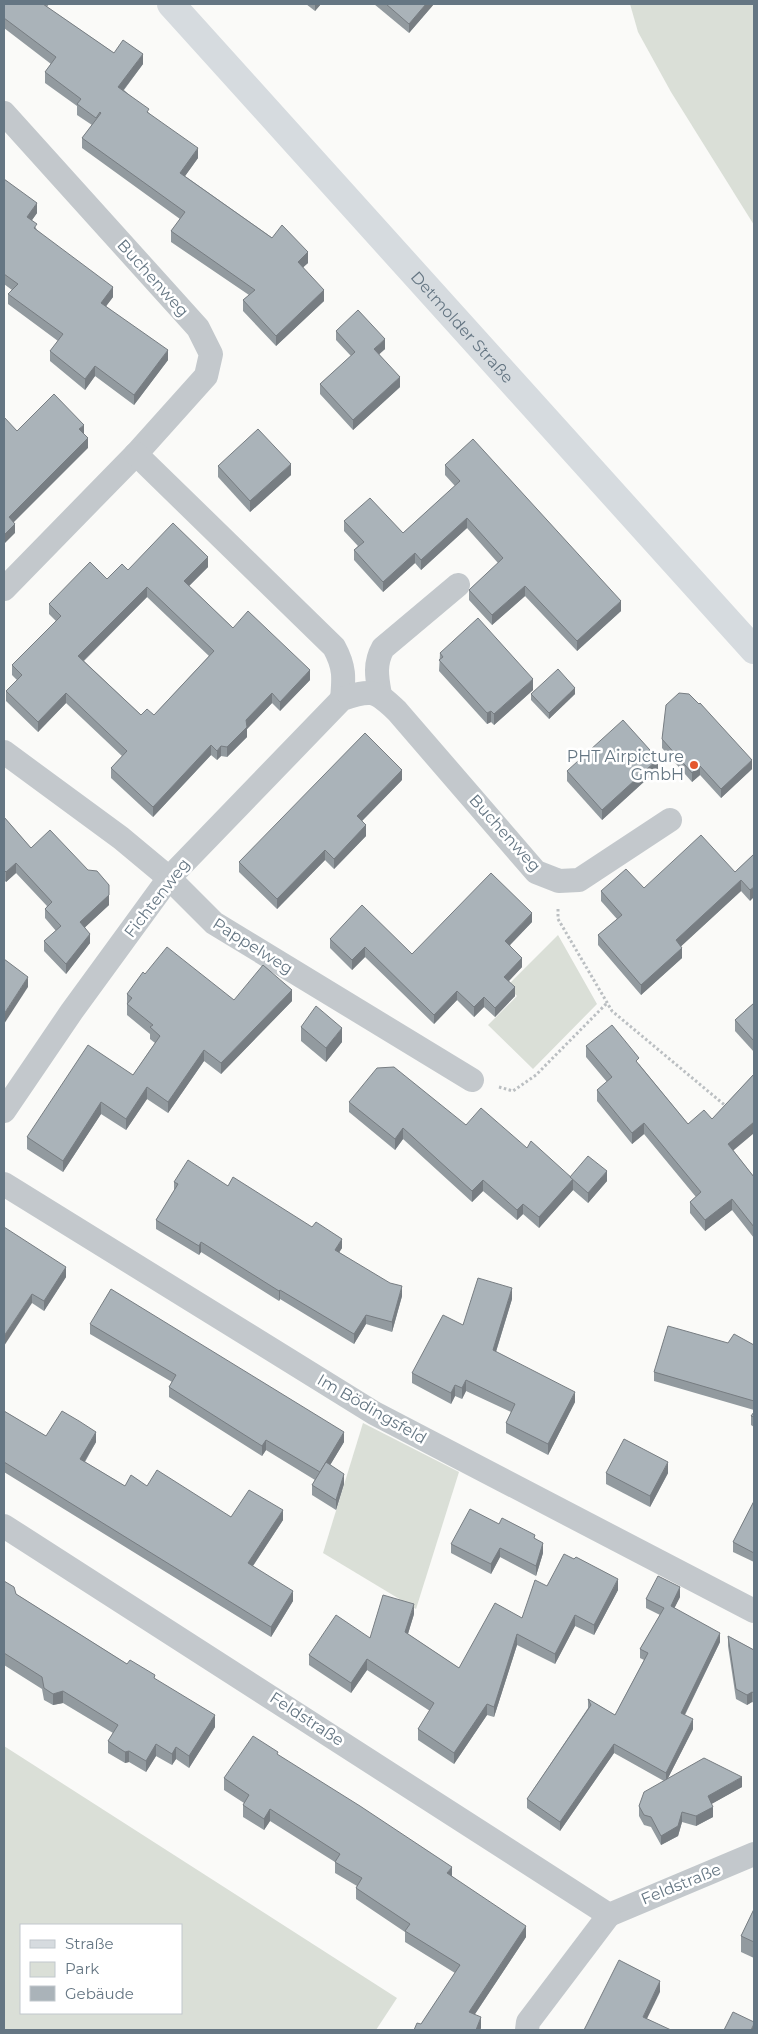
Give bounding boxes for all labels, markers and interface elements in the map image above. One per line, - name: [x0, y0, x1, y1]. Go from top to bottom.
- street label: Buchenweg: [113, 235, 193, 321]
- street label: Detmolder Straße: [407, 267, 518, 387]
- place label: PHT Airpicture GmbH: [567, 747, 684, 784]
- marker: PHT Airpicture GmbH: [688, 759, 700, 771]
- street label: Buchenweg: [465, 790, 545, 876]
- street label: Fichtenweg: [120, 855, 194, 941]
- street label: Pappelweg: [209, 914, 297, 978]
- street label: Im Bödingsfeld: [314, 1370, 430, 1448]
- street label: Feldstraße: [266, 1688, 348, 1750]
- street label: Feldstraße: [638, 1859, 724, 1909]
- legend: [20, 1924, 182, 2014]
- text: Straße: [65, 1934, 114, 1953]
- text: Park: [65, 1959, 99, 1978]
- text: Gebäude: [65, 1984, 134, 2003]

